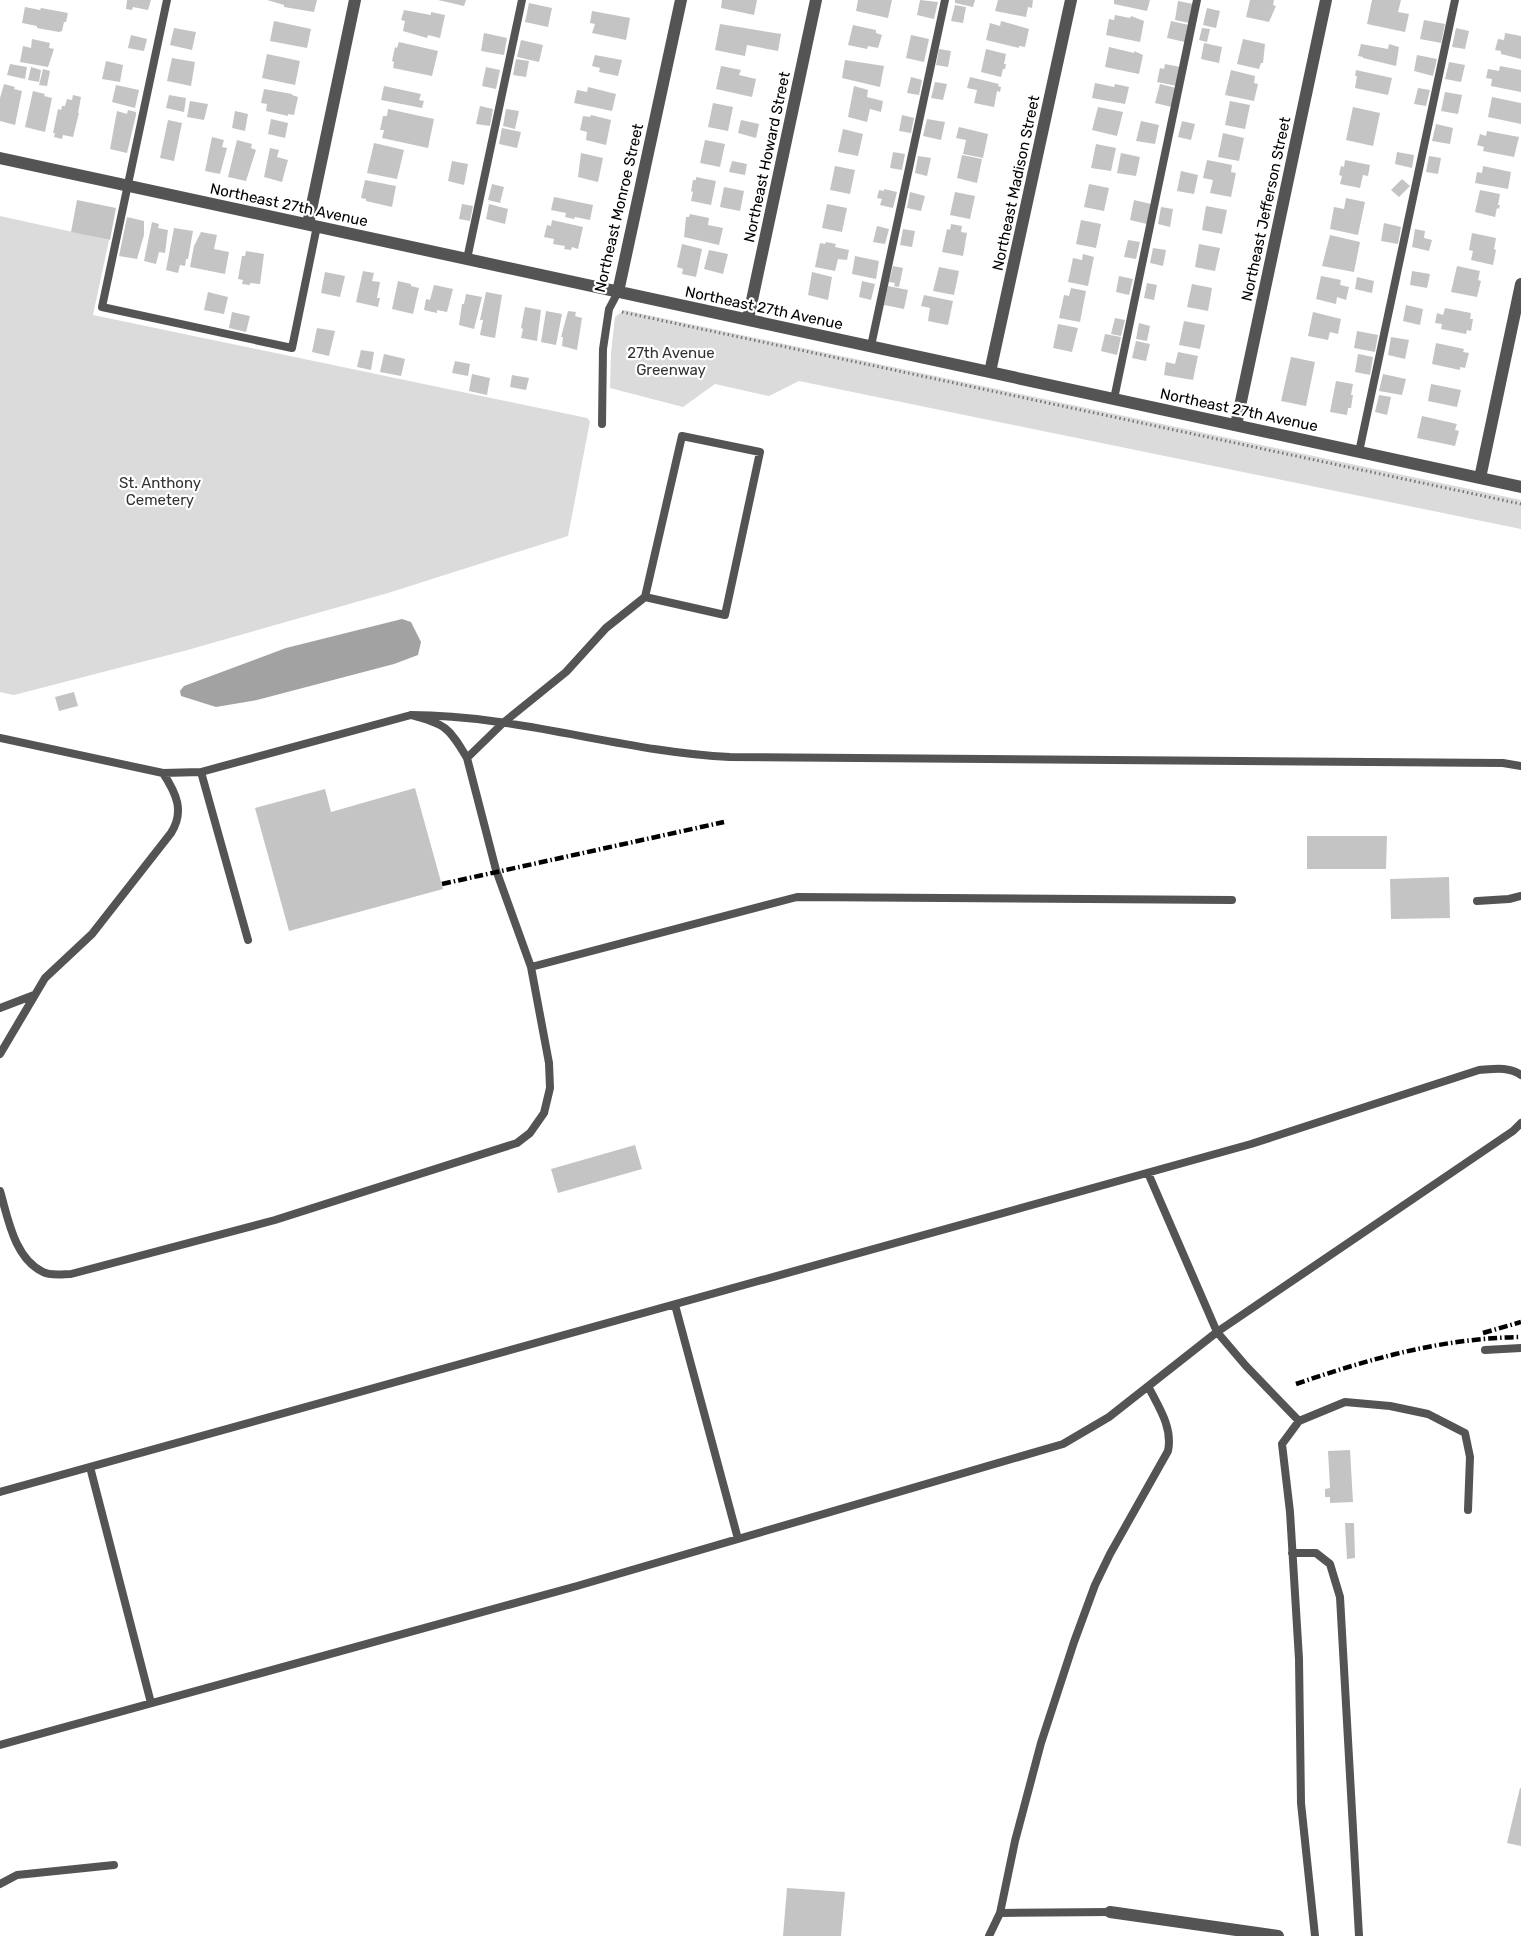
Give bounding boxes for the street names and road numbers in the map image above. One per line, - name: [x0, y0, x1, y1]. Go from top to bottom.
- street label: Northeast Howard Street: [740, 70, 794, 244]
- street label: Northeast Madison Street: [989, 94, 1043, 272]
- street label: Northeast Jefferson Street: [1238, 115, 1294, 303]
- street label: Northeast Monroe Street: [591, 122, 647, 294]
- street label: Northeast 27th Avenue: [208, 179, 370, 231]
- street label: Northeast 27th Avenue: [683, 282, 845, 334]
- street label: Northeast 27th Avenue: [1158, 384, 1320, 436]

